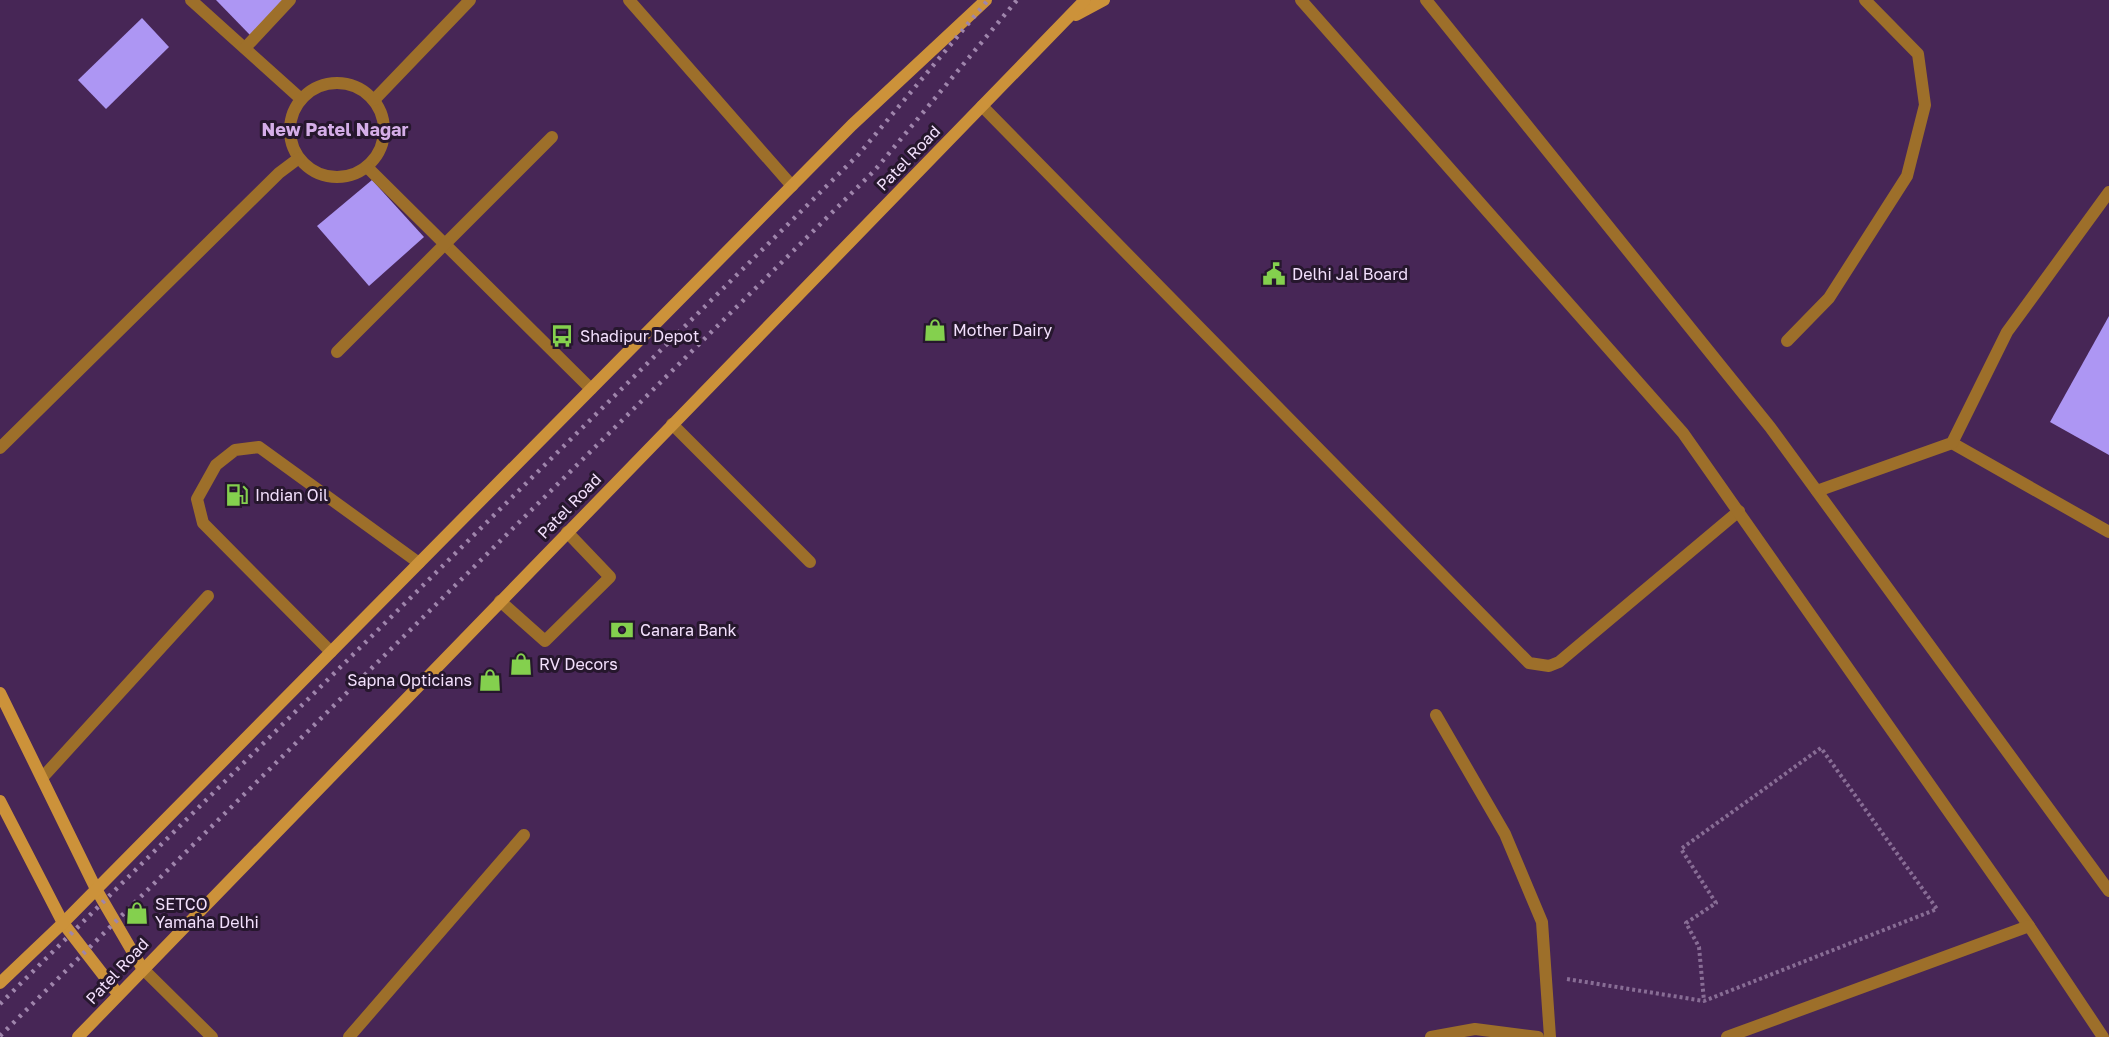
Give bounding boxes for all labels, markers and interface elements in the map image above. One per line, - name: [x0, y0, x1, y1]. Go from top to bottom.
- district label: New Patel Nagar: [262, 118, 408, 140]
- street label: Patel Road: [872, 121, 944, 195]
- public building icon: Delhi Jal Board: [1261, 261, 1287, 287]
- place label: Delhi Jal Board: [1292, 264, 1408, 284]
- shop icon: Mother Dairy: [922, 317, 948, 343]
- place label: Mother Dairy: [953, 320, 1052, 340]
- bus stop icon: Shadipur Depot: [549, 323, 575, 349]
- place label: Shadipur Depot: [580, 326, 699, 346]
- street label: Patel Road: [533, 469, 605, 543]
- fuel station icon: Indian Oil: [224, 482, 250, 508]
- place label: Indian Oil: [255, 485, 328, 505]
- bank icon: Canara Bank: [609, 617, 635, 643]
- place label: Canara Bank: [640, 620, 737, 640]
- shop icon: RV Decors: [508, 651, 534, 677]
- place label: RV Decors: [539, 654, 618, 674]
- shop icon: Sapna Opticians: [477, 667, 503, 693]
- place label: Sapna Opticians: [347, 670, 472, 690]
- place label: SETCO Yamaha Delhi: [155, 894, 259, 932]
- shop icon: SETCO Yamaha Delhi: [124, 900, 150, 926]
- street label: Patel Road: [81, 934, 153, 1008]

